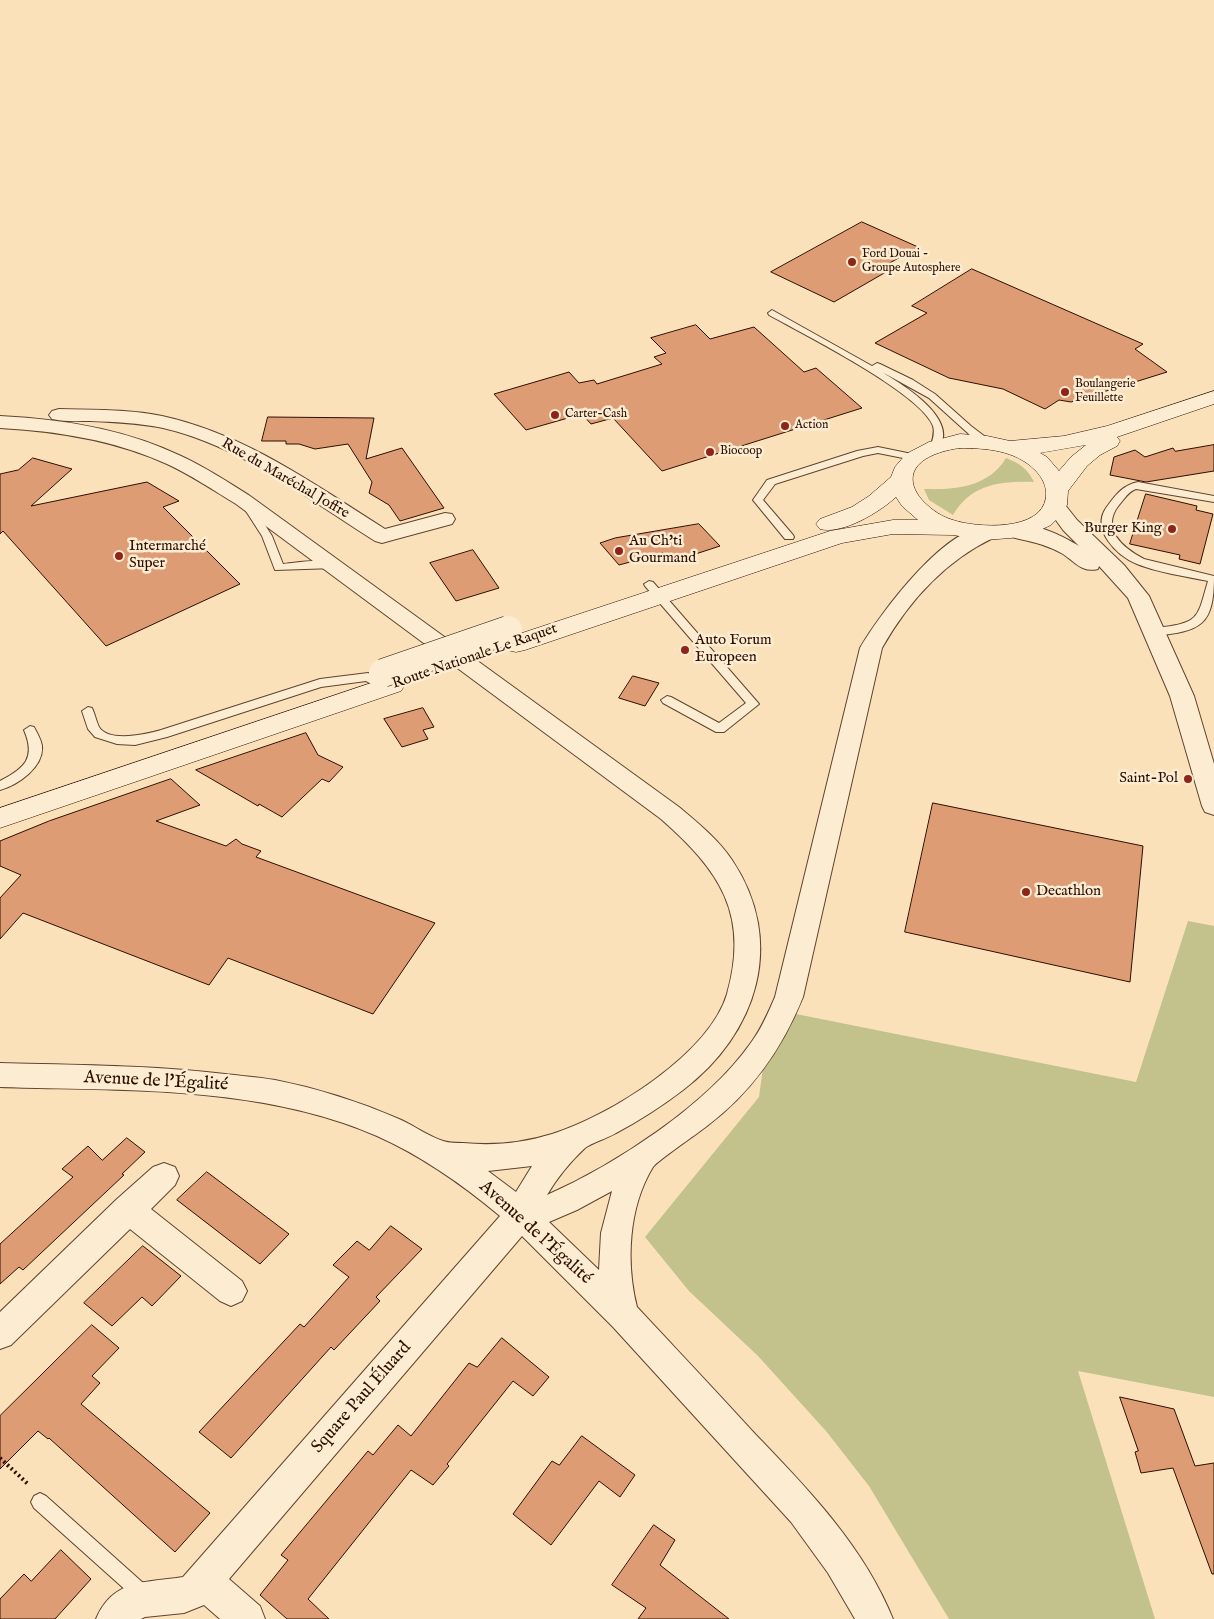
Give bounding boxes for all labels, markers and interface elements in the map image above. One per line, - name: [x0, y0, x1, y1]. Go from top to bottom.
- place label: Ford Douai - Groupe Autosphere: [862, 248, 961, 276]
- marker: Ford Douai - Groupe Autosphere: [846, 256, 858, 268]
- place label: Boulangerie Feuillette: [1075, 378, 1136, 406]
- marker: Boulangerie Feuillette: [1059, 386, 1071, 398]
- place label: Carter-Cash: [565, 408, 627, 422]
- marker: Carter-Cash: [549, 409, 561, 421]
- place label: Action: [795, 419, 828, 433]
- marker: Action: [779, 420, 791, 432]
- street label: Rue du Maréchal Joffre: [218, 435, 352, 523]
- place label: Biocoop: [720, 445, 762, 459]
- marker: Biocoop: [704, 446, 716, 458]
- place label: Burger King: [1084, 520, 1162, 538]
- marker: Burger King: [1166, 523, 1178, 535]
- place label: Au Ch'ti Gourmand: [629, 533, 696, 568]
- place label: Intermarché Super: [129, 538, 206, 573]
- marker: Au Ch'ti Gourmand: [613, 545, 625, 557]
- marker: Intermarché Super: [113, 550, 125, 562]
- street label: Route Nationale Le Raquet: [390, 620, 560, 694]
- place label: Auto Forum Europeen: [695, 632, 772, 667]
- marker: Auto Forum Europeen: [679, 644, 691, 656]
- place label: Saint-Pol: [1119, 770, 1178, 788]
- marker: Saint-Pol: [1182, 773, 1194, 785]
- place label: Decathlon: [1036, 883, 1101, 901]
- marker: Decathlon: [1020, 886, 1032, 898]
- street label: Avenue de l'Égalité: [83, 1067, 229, 1097]
- street label: Avenue de l'Égalité: [474, 1177, 596, 1289]
- street label: Square Paul Éluard: [308, 1338, 416, 1458]

